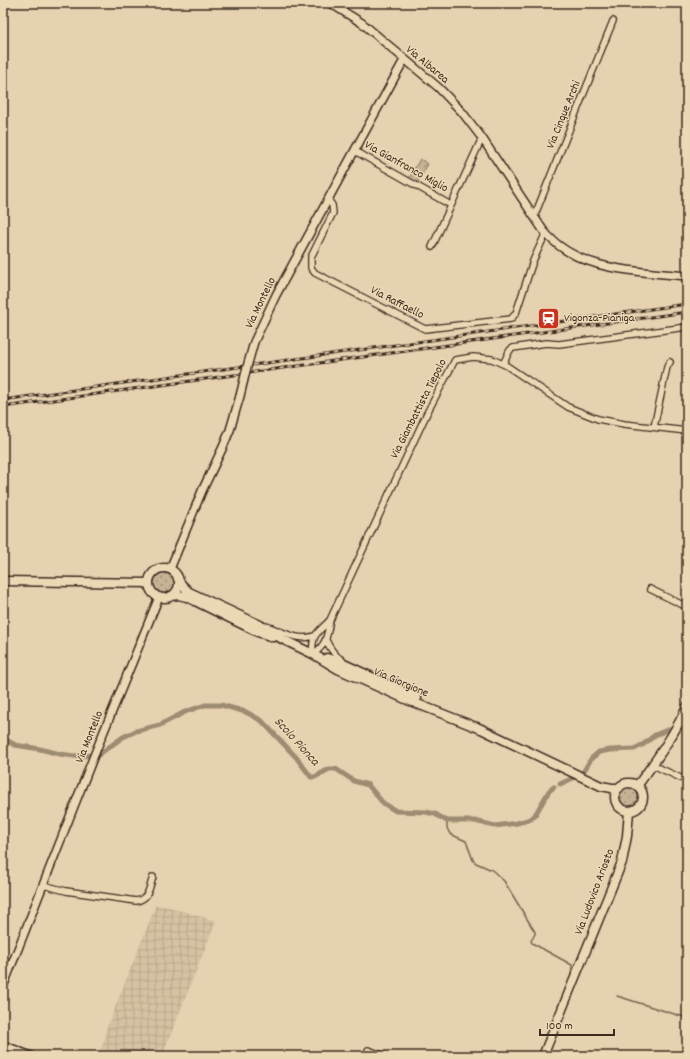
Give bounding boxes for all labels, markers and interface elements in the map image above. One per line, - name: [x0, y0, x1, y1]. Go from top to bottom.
- street label: Via Albarea: [402, 42, 453, 88]
- street label: Via Cinque Archi: [543, 78, 585, 152]
- street label: Via Gianfranco Miglio: [361, 137, 451, 197]
- street label: Via Montello: [241, 275, 281, 331]
- street label: Via Raffaello: [367, 282, 427, 324]
- station icon: Vigonza-Pianiga: [535, 305, 561, 331]
- place label: Vigonza-Pianiga: [564, 310, 635, 327]
- street label: Via Giambattista Tiepolo: [387, 356, 451, 462]
- street label: Via Giorgione: [371, 664, 431, 702]
- street label: Via Montello: [72, 708, 108, 766]
- water label: Scolo Pionca: [269, 713, 324, 771]
- street label: Via Ludovico Ariosto: [571, 847, 619, 937]
- scale bar: [540, 1011, 614, 1037]
- text: 100 m: [546, 1018, 573, 1035]

